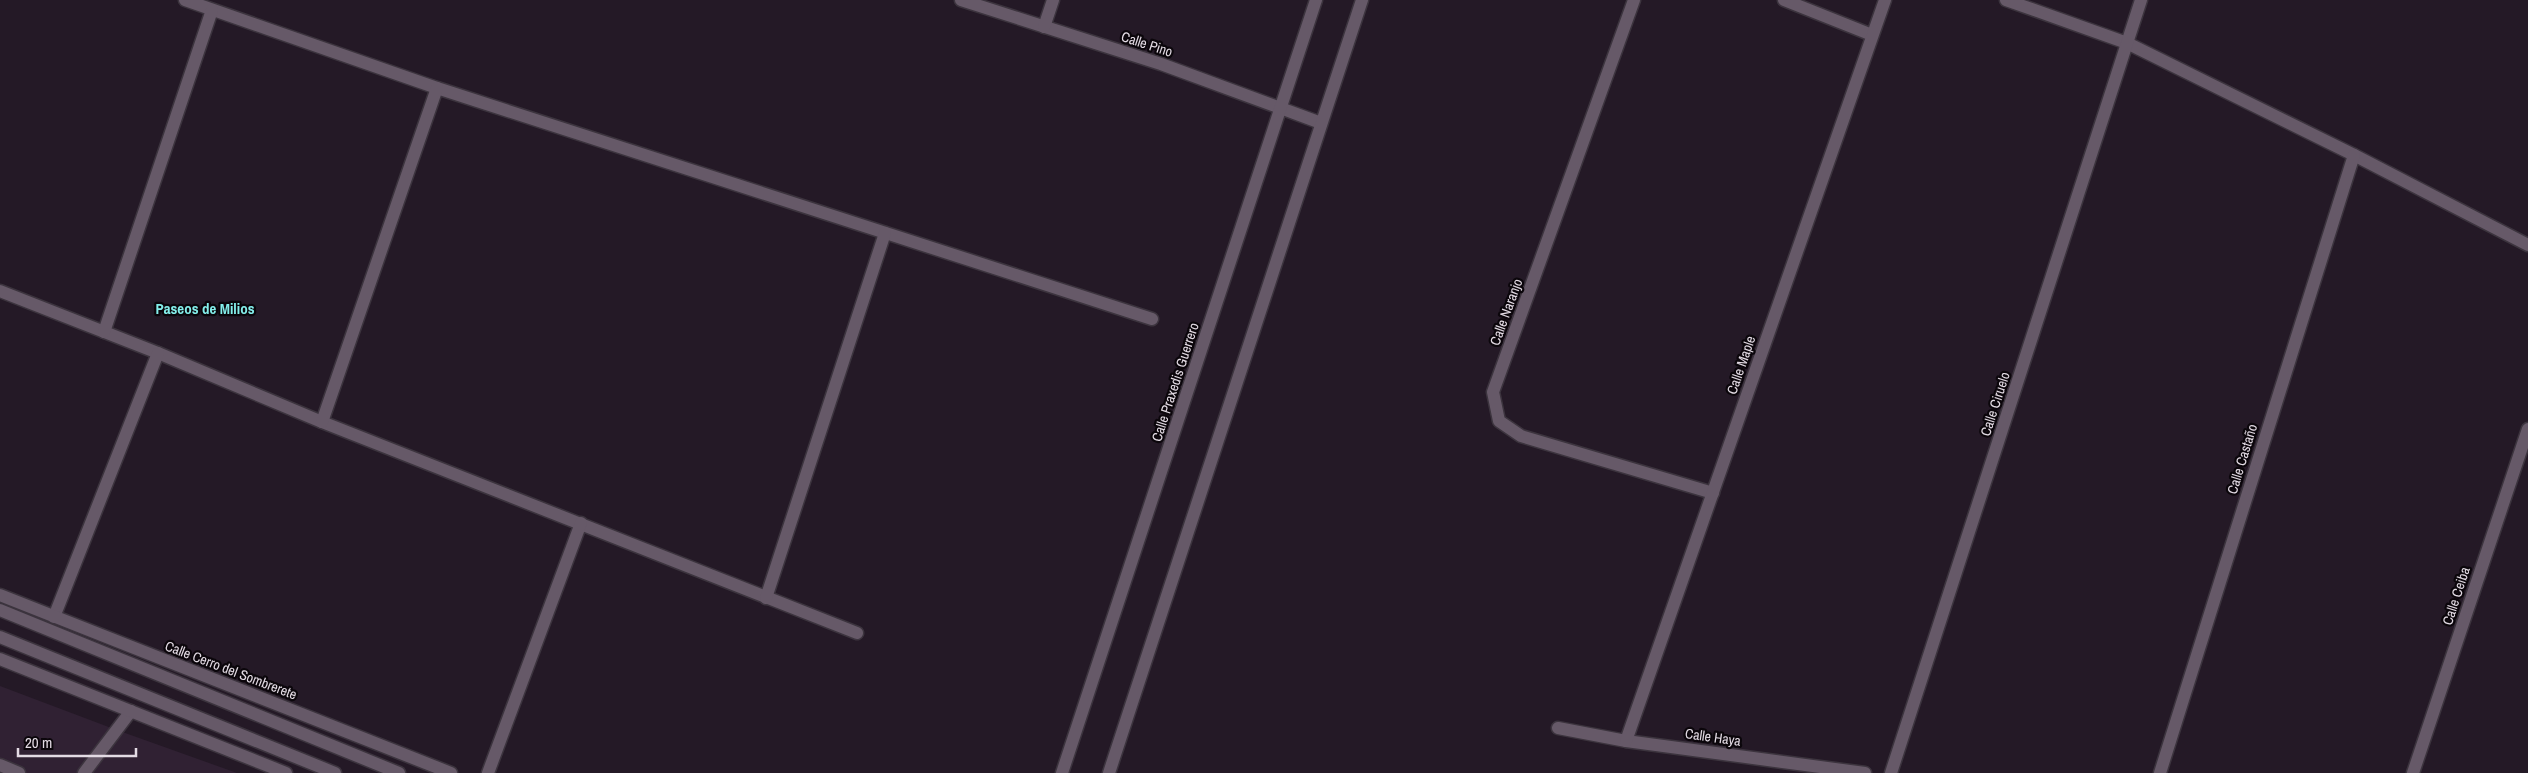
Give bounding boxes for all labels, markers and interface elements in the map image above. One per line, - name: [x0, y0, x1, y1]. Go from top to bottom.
- street label: Calle Pino: [1119, 27, 1175, 61]
- street label: Calle Naranjo: [1486, 276, 1526, 348]
- district label: Paseos de Milios: [155, 298, 255, 319]
- street label: Calle Praxedis Guerrero: [1147, 320, 1203, 444]
- street label: Calle Maple: [1723, 333, 1759, 397]
- street label: Calle Ciruelo: [1976, 370, 2014, 438]
- street label: Calle Castaño: [2223, 422, 2261, 496]
- street label: Calle Ceiba: [2438, 564, 2474, 627]
- street label: Calle Cerro del Sombrerete: [163, 637, 299, 703]
- street label: Calle Haya: [1684, 724, 1743, 750]
- scale bar: [18, 726, 135, 758]
- text: 20 m: [25, 732, 52, 753]

